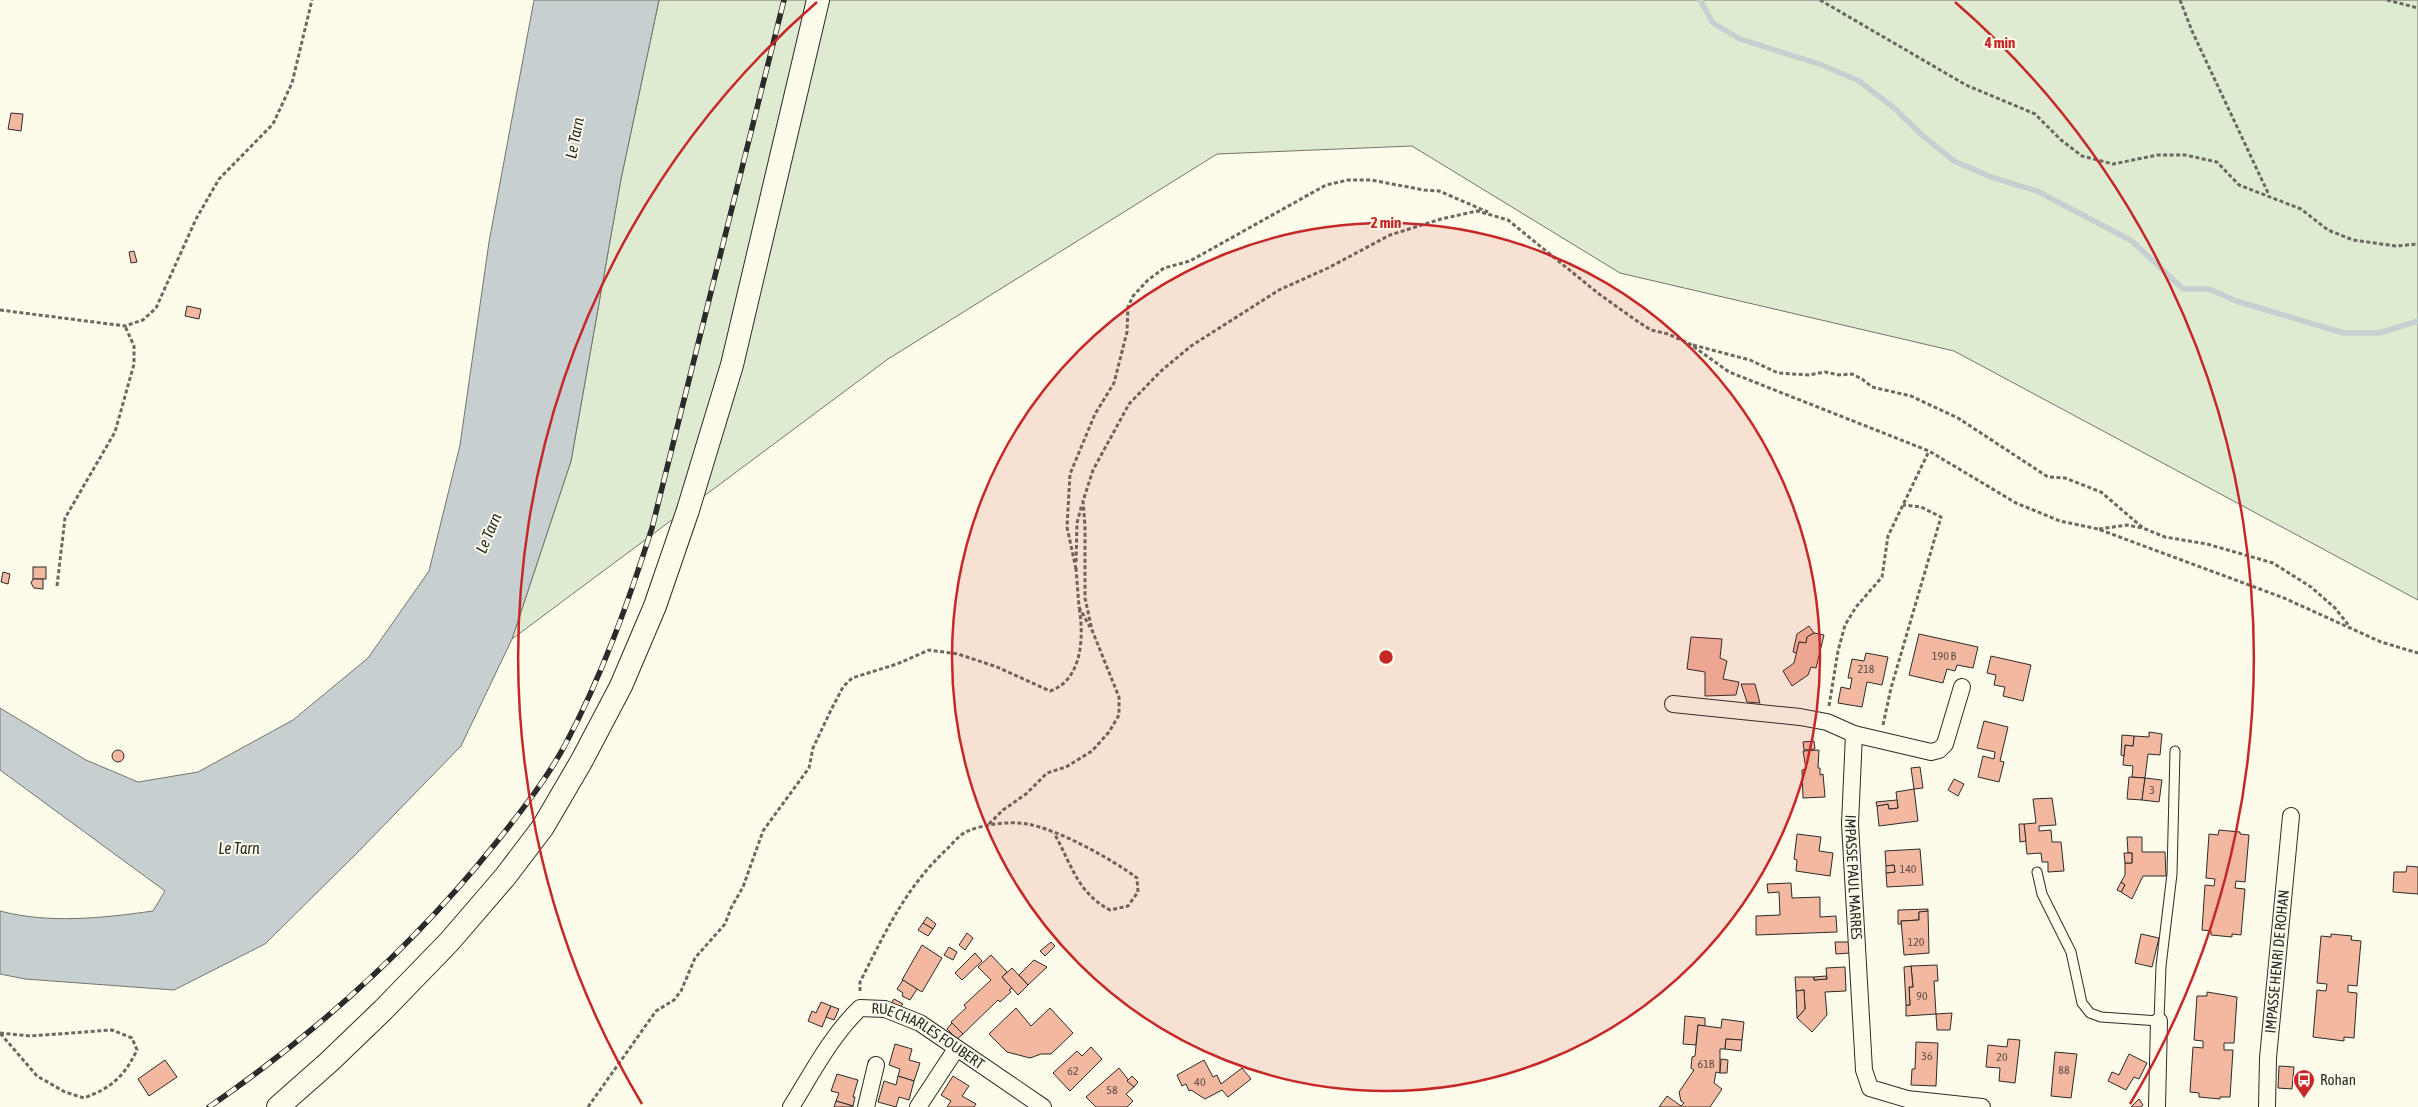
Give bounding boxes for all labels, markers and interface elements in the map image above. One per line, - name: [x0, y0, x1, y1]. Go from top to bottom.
- text: 4 min: [1984, 34, 2015, 51]
- water label: Le Tarn: [561, 116, 587, 160]
- text: 2 min: [1371, 214, 1401, 231]
- water label: Le Tarn: [472, 510, 505, 556]
- centre of rings: [1377, 648, 1395, 666]
- house number: 190 B: [1932, 649, 1956, 663]
- house number: 218: [1858, 662, 1875, 676]
- house number: 3: [2149, 783, 2155, 797]
- street label: IMPASSE PAUL MARRES: [1842, 814, 1866, 940]
- water label: Le Tarn: [218, 839, 260, 857]
- house number: 140: [1900, 862, 1917, 876]
- street label: IMPASSE HENRI DE ROHAN: [2261, 889, 2292, 1034]
- house number: 120: [1908, 935, 1925, 949]
- house number: 90: [1916, 989, 1928, 1003]
- street label: RUE CHARLES FOUBERT: [871, 999, 988, 1073]
- house number: 36: [1921, 1049, 1933, 1063]
- house number: 20: [1996, 1050, 2008, 1064]
- house number: 61B: [1698, 1057, 1715, 1071]
- house number: 88: [2058, 1063, 2070, 1077]
- house number: 62: [1067, 1064, 1079, 1078]
- bus stop icon: Rohan: [2292, 1068, 2316, 1099]
- place label: Rohan: [2320, 1071, 2356, 1088]
- house number: 40: [1194, 1075, 1206, 1089]
- house number: 58: [1106, 1083, 1118, 1097]

